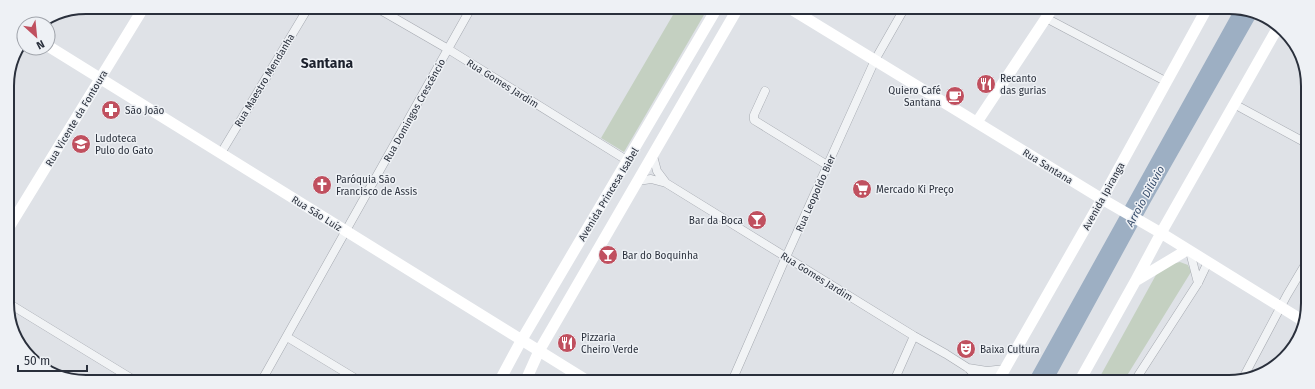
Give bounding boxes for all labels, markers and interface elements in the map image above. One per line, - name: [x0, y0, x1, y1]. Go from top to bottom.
- north arrow: [16, 16, 56, 56]
- street label: Rua Maestro Mendanha: [232, 32, 297, 129]
- text: N: [34, 37, 47, 52]
- district label: Santana: [301, 55, 354, 72]
- street label: Rua Domingos Crescêncio: [381, 57, 448, 164]
- street label: Rua Gomes Jardim: [464, 57, 541, 111]
- street label: Rua Vicente da Fontoura: [43, 68, 110, 169]
- restaurant icon: Recanto das gurias: [975, 73, 997, 95]
- place label: Recanto das gurias: [1000, 73, 1047, 97]
- place label: Quiero Café Santana: [888, 85, 941, 109]
- cafe icon: Quiero Café Santana: [944, 85, 966, 107]
- pharmacy icon: São João: [100, 99, 122, 121]
- place label: São João: [125, 105, 165, 117]
- school or university icon: Ludoteca Pulo do Gato: [70, 133, 92, 155]
- place label: Ludoteca Pulo do Gato: [95, 133, 153, 157]
- street label: Avenida Princesa Isabel: [576, 146, 642, 243]
- street label: Rua Santana: [1020, 147, 1075, 187]
- street label: Rua Leopoldo Bier: [793, 153, 838, 234]
- street label: Avenida Ipiranga: [1080, 160, 1127, 233]
- water label: Arroio Dilúvio: [1123, 164, 1167, 230]
- church icon: Paróquia São Francisco de Assis: [311, 174, 333, 196]
- place label: Paróquia São Francisco de Assis: [336, 174, 418, 198]
- supermarket icon: Mercado Ki Preço: [851, 178, 873, 200]
- place label: Mercado Ki Preço: [876, 184, 954, 196]
- street label: Rua São Luiz: [289, 194, 344, 234]
- bar icon: Bar da Boca: [746, 209, 768, 231]
- place label: Bar da Boca: [689, 215, 743, 227]
- bar icon: Bar do Boquinha: [597, 244, 619, 266]
- place label: Bar do Boquinha: [622, 250, 698, 262]
- street label: Rua Gomes Jardim: [778, 250, 855, 304]
- restaurant icon: Pizzaria Cheiro Verde: [556, 332, 578, 354]
- place label: Pizzaria Cheiro Verde: [581, 332, 638, 356]
- theatre icon: Baixa Cultura: [955, 338, 977, 360]
- place label: Baixa Cultura: [980, 344, 1040, 356]
- scale bar: [18, 347, 87, 373]
- text: 50 m: [24, 354, 50, 368]

